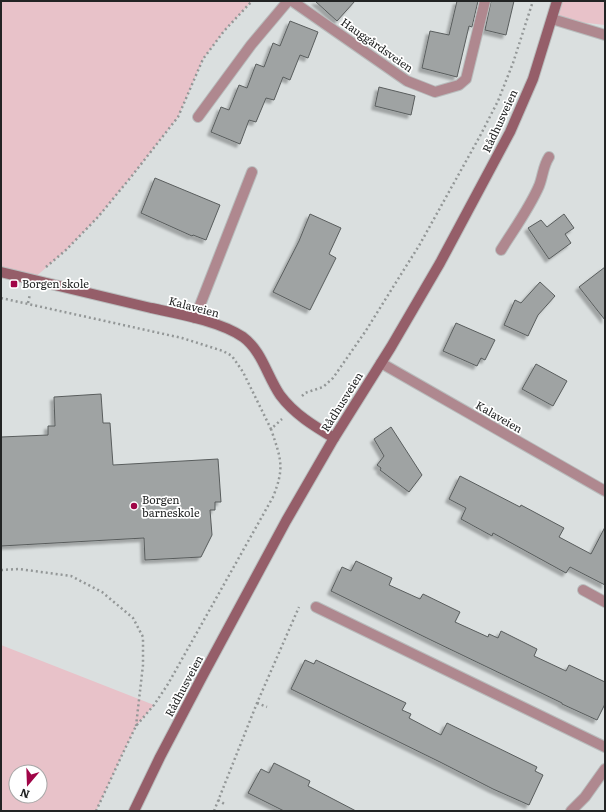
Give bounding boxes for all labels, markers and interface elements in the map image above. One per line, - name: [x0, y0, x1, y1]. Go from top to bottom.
- street label: Hauggårdsveien: [338, 13, 417, 75]
- street label: Rådhusveien: [478, 86, 521, 155]
- place label: Borgen skole: [22, 275, 89, 291]
- marker: Borgen skole: [9, 279, 19, 289]
- street label: Kalaveien: [167, 292, 221, 320]
- street label: Rådhusveien: [316, 369, 366, 434]
- street label: Kalaveien: [473, 396, 526, 436]
- place label: Borgen barneskole: [142, 491, 200, 520]
- marker: Borgen barneskole: [129, 501, 139, 511]
- street label: Rådhusveien: [160, 652, 206, 719]
- north arrow: [8, 764, 48, 804]
- text: N: [17, 785, 31, 803]

